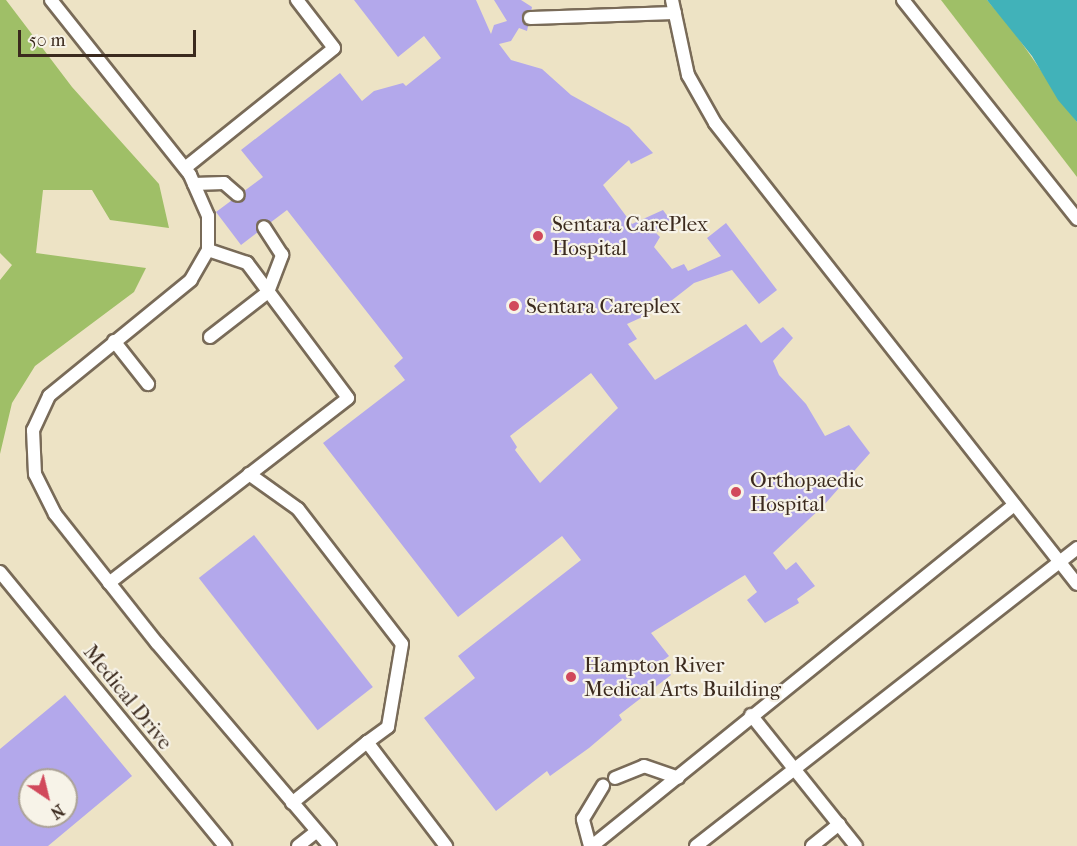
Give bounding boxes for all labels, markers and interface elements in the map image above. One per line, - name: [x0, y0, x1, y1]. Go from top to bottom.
- scale bar: [21, 18, 200, 56]
- text: 50 m: [29, 30, 65, 51]
- place label: Sentara CarePlex Hospital: [552, 211, 708, 261]
- marker: Sentara CarePlex Hospital: [529, 227, 547, 245]
- place label: Sentara Careplex: [526, 293, 681, 319]
- marker: Sentara Careplex: [507, 299, 521, 313]
- place label: Orthopaedic Hospital: [750, 467, 864, 517]
- marker: Orthopaedic Hospital: [727, 483, 745, 501]
- street label: Medical Drive: [78, 640, 178, 754]
- place label: Hampton River Medical Arts Building: [584, 652, 781, 702]
- marker: Hampton River Medical Arts Building: [562, 668, 580, 686]
- north arrow: [18, 768, 78, 828]
- text: N: [47, 800, 68, 823]

